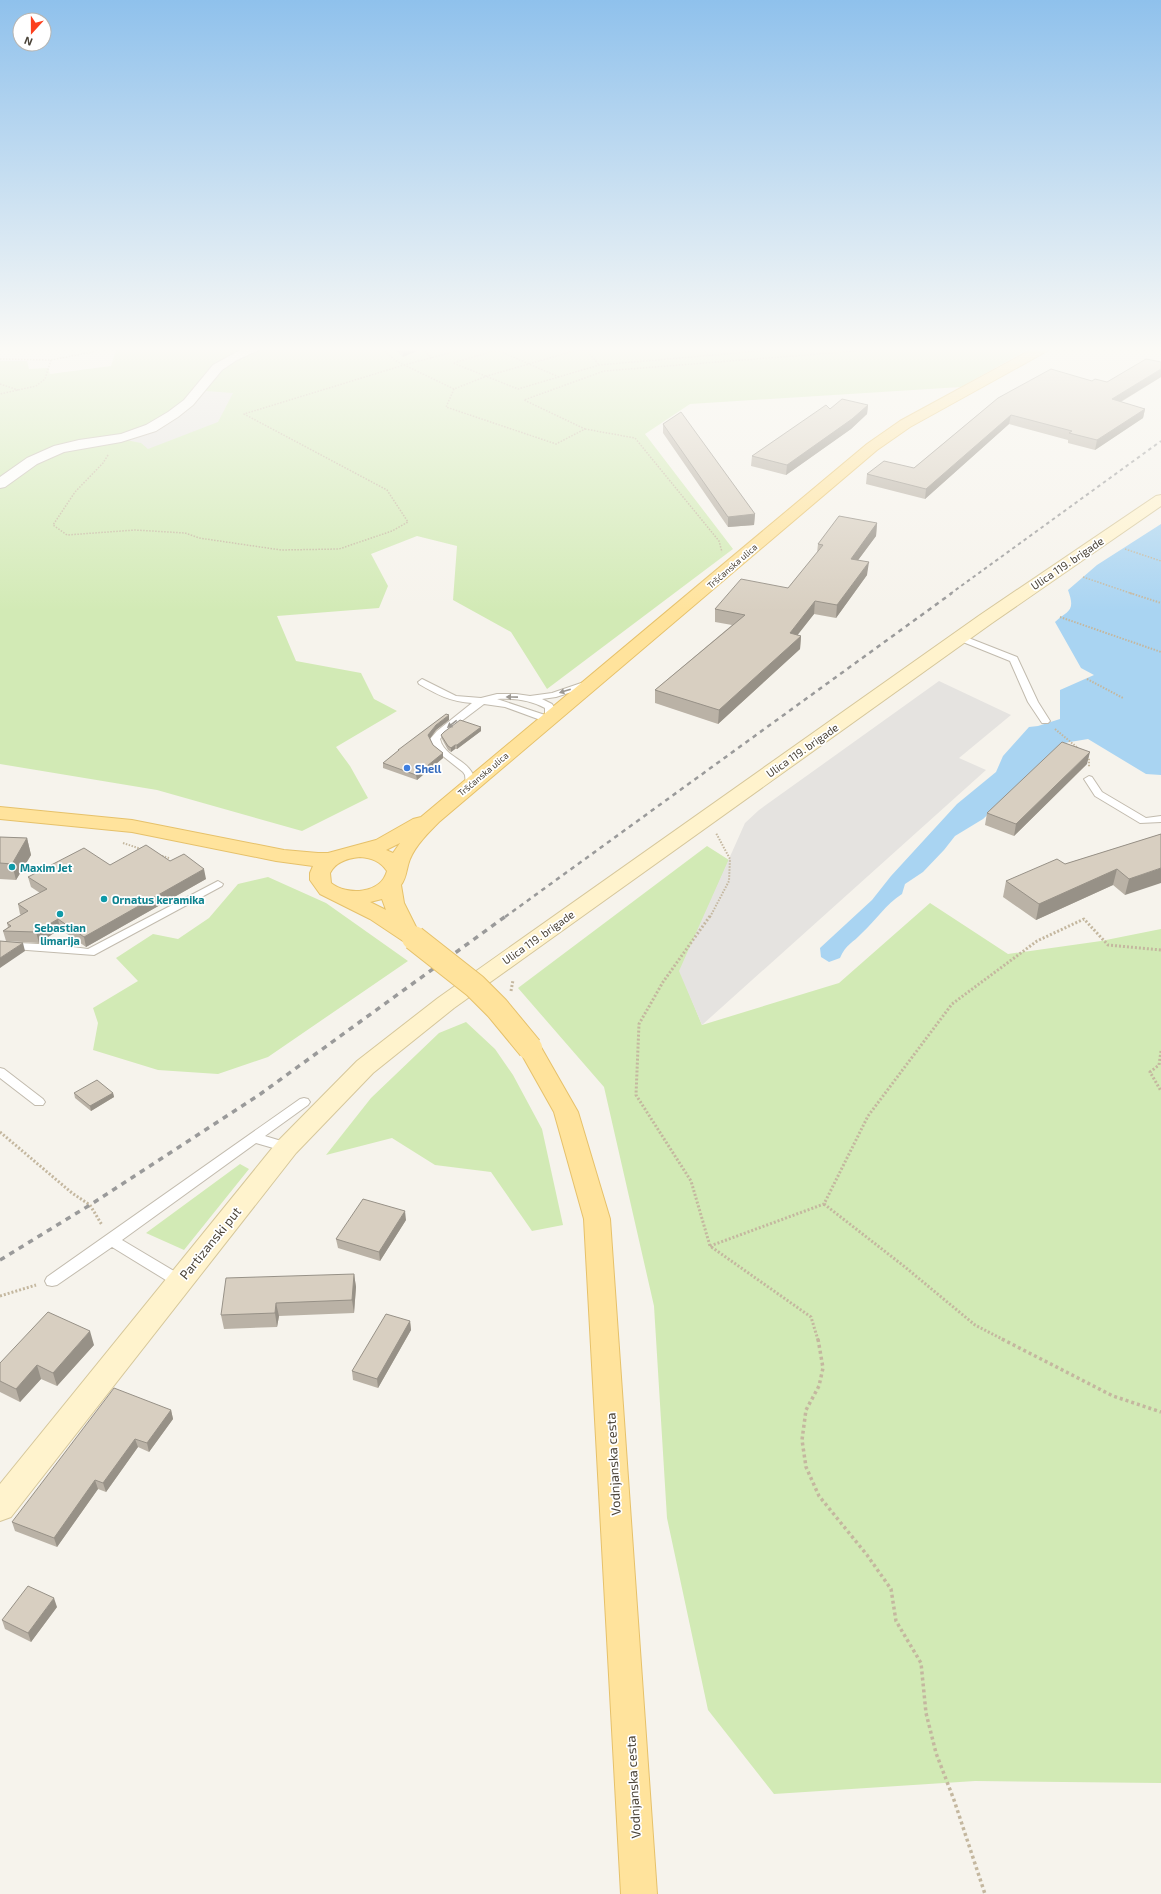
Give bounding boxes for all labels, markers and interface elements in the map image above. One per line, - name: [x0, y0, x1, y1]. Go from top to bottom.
- north arrow: [12, 12, 52, 52]
- text: N: [22, 34, 34, 49]
- street label: Ulica 119. brigade: [1028, 534, 1106, 592]
- street label: Tršćanska ulica: [705, 541, 759, 591]
- one-way arrow: [558, 688, 570, 694]
- one-way arrow: [505, 694, 518, 700]
- one-way arrow: [446, 720, 457, 728]
- street label: Ulica 119. brigade: [763, 720, 841, 780]
- street label: Tršćanska ulica: [455, 750, 511, 798]
- place label: Shell: [415, 762, 442, 775]
- marker: Shell: [402, 763, 412, 773]
- place label: Maxim Jet: [20, 861, 73, 874]
- marker: Maxim Jet: [7, 862, 17, 872]
- place label: Ornatus keramika: [112, 893, 205, 906]
- marker: Ornatus keramika: [99, 894, 109, 904]
- street label: Ulica 119. brigade: [499, 907, 577, 967]
- marker: Sebastian limarija: [55, 909, 65, 919]
- place label: Sebastian limarija: [34, 921, 86, 948]
- street label: Partizanski put: [176, 1203, 244, 1283]
- street label: Vodnjanska cesta: [602, 1412, 624, 1516]
- street label: Vodnjanska cesta: [622, 1735, 644, 1839]

